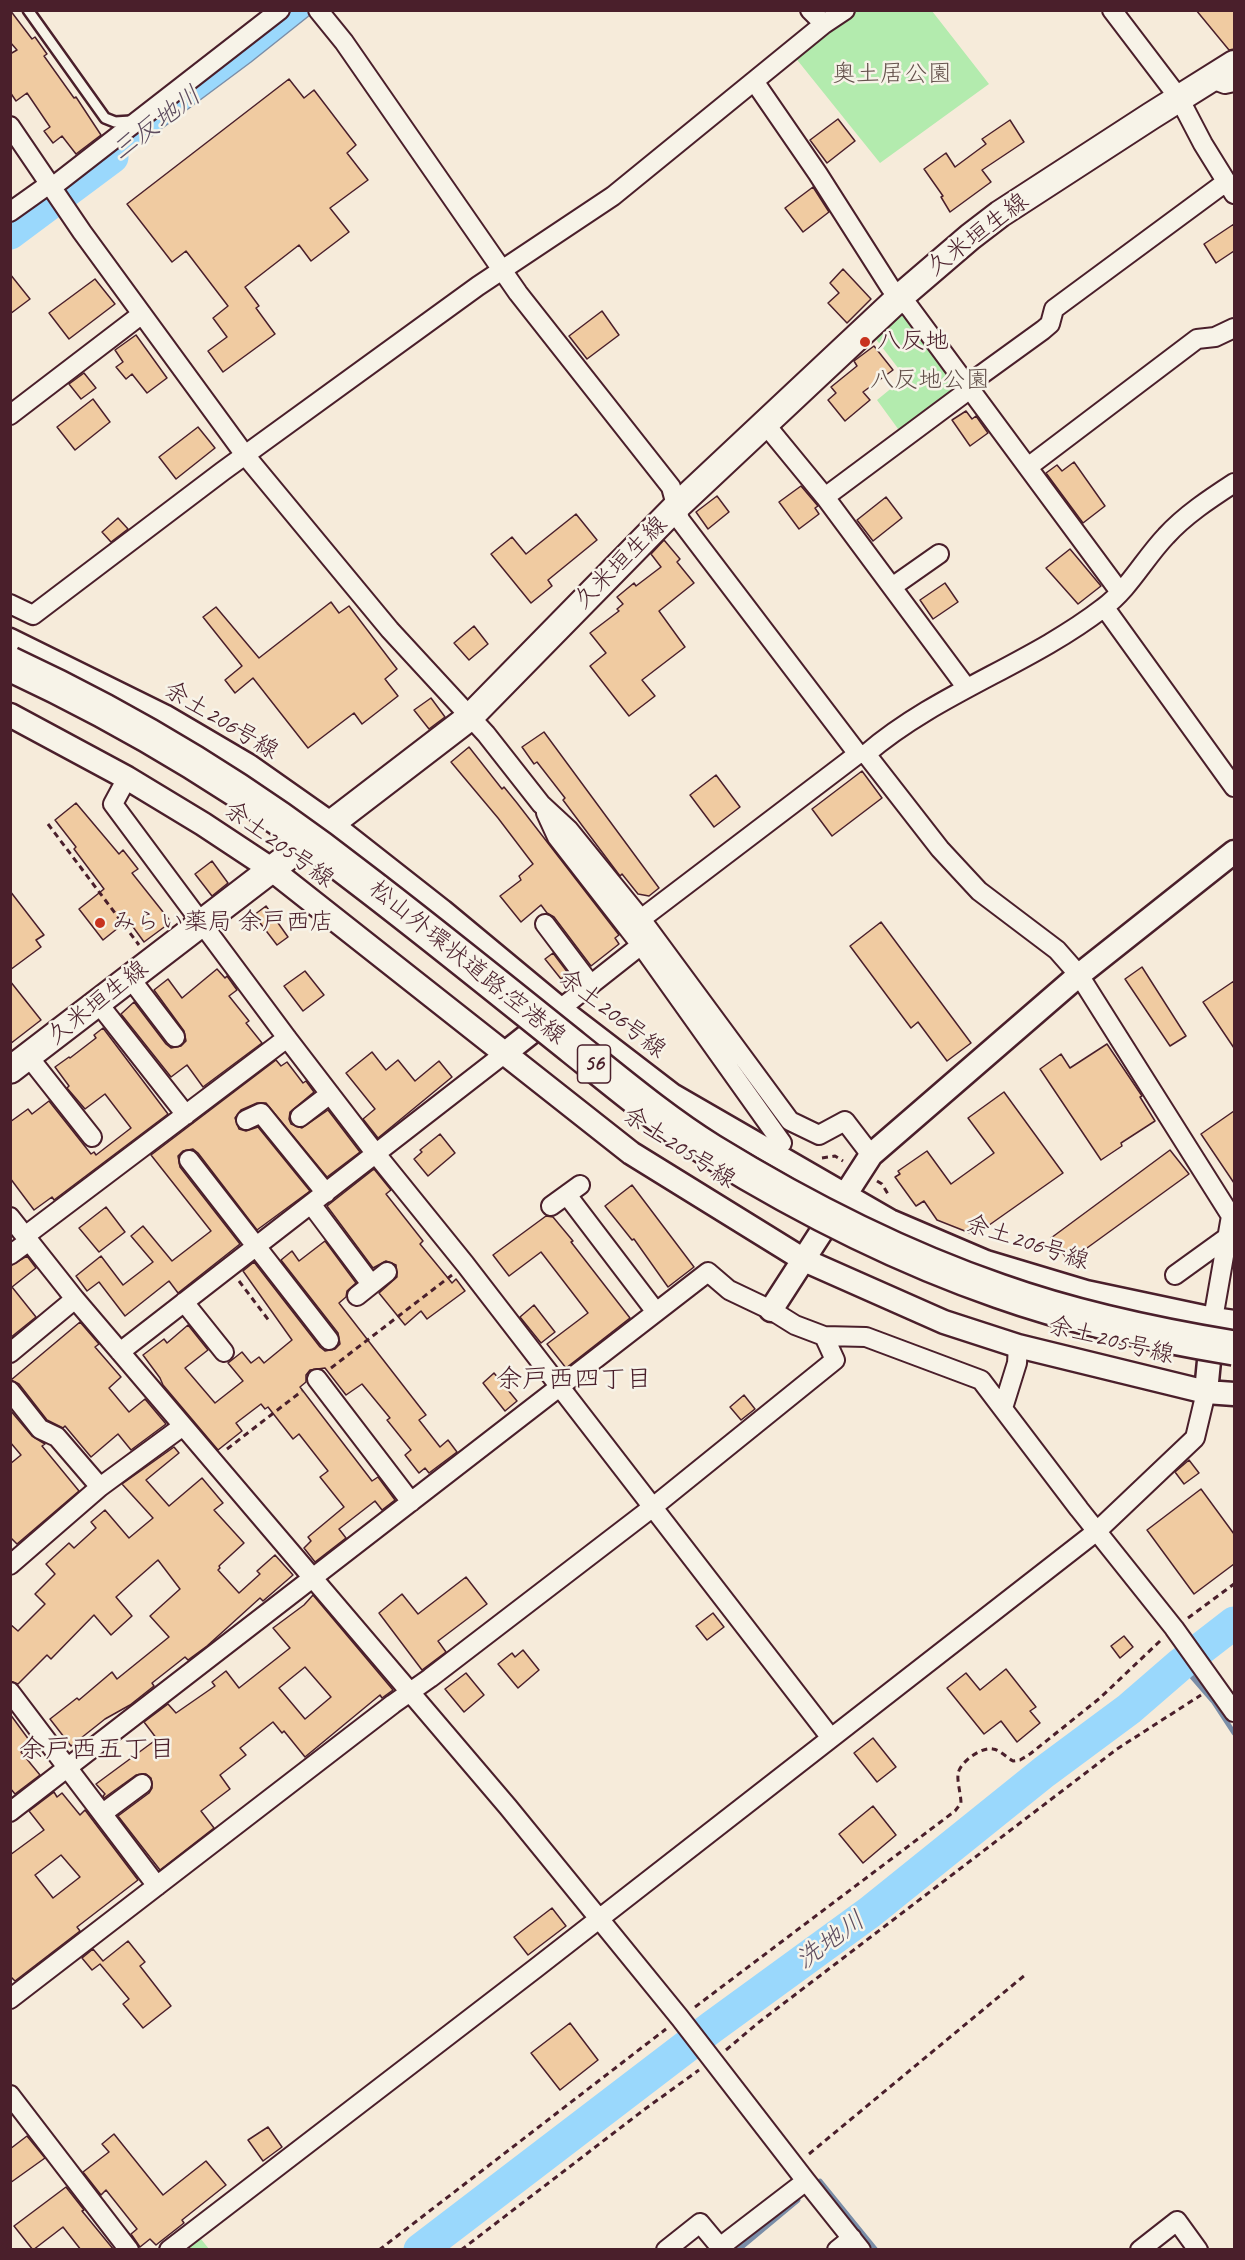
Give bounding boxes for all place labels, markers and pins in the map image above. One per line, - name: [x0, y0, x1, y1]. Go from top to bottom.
- place label: 八反地: [877, 328, 949, 356]
- marker: 八反地: [858, 335, 872, 349]
- place label: みらい薬局 余戸西店: [112, 909, 334, 937]
- marker: みらい薬局 余戸西店: [93, 916, 107, 930]

